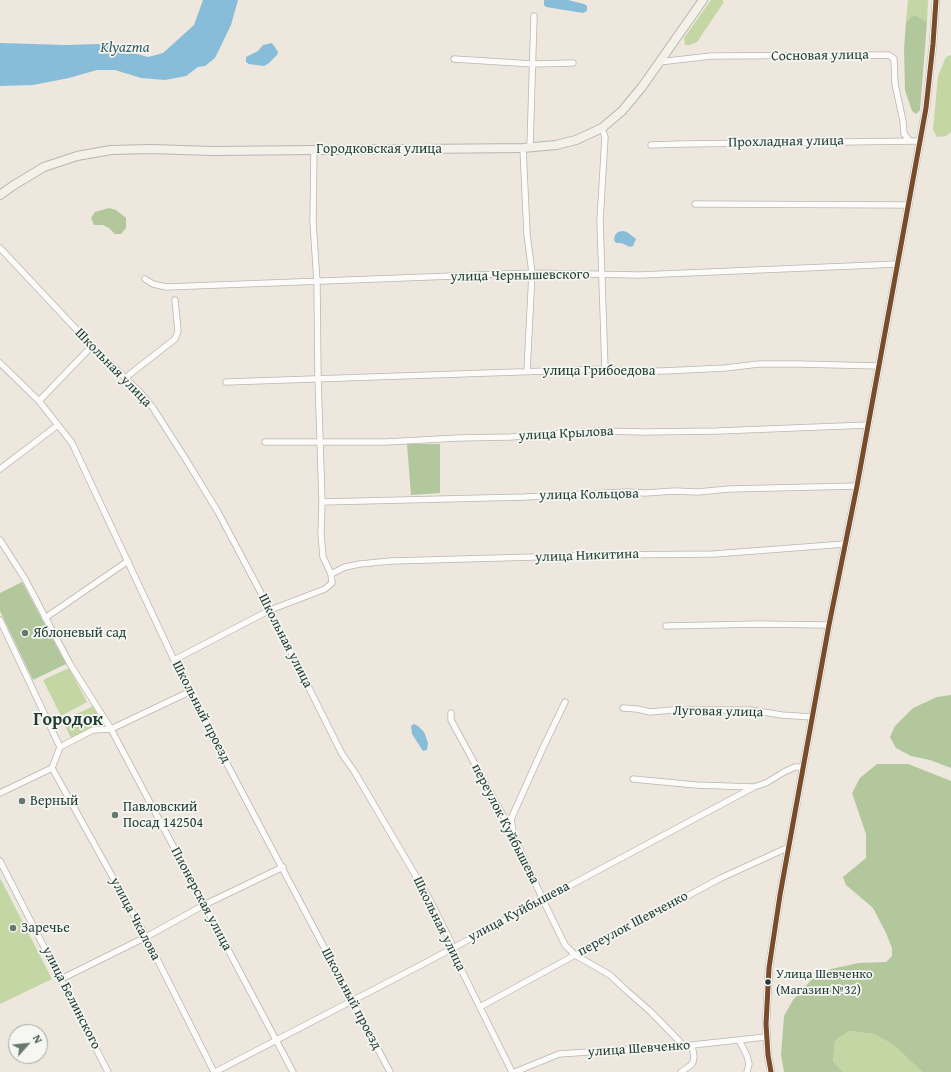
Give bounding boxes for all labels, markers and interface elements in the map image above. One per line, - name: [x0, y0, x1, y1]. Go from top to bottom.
- water label: Klyazma: [100, 39, 150, 57]
- street label: Сосновая улица: [771, 47, 869, 65]
- street label: Прохладная улица: [728, 133, 844, 151]
- street label: Городковская улица: [316, 141, 442, 157]
- street label: улица Чернышевского: [450, 266, 590, 286]
- street label: Школьная улица: [71, 325, 155, 411]
- street label: улица Грибоедова: [543, 363, 655, 379]
- street label: улица Крылова: [518, 423, 614, 445]
- street label: улица Кольцова: [539, 486, 639, 504]
- street label: улица Никитина: [535, 546, 639, 566]
- street label: Школьная улица: [254, 591, 316, 691]
- place label: Яблоневый сад: [33, 625, 126, 641]
- marker: Яблоневый сад: [20, 628, 30, 638]
- street label: Школьный проезд: [168, 658, 234, 766]
- street label: Луговая улица: [673, 703, 763, 721]
- district label: Городок: [33, 709, 103, 731]
- street label: переулок Куйбышева: [467, 761, 543, 887]
- place label: Верный: [30, 793, 78, 809]
- marker: Верный: [17, 796, 27, 806]
- place label: Павловский Посад 142504: [123, 799, 203, 832]
- marker: Павловский Посад 142504: [110, 810, 120, 820]
- street label: Пионерская улица: [167, 844, 235, 954]
- street label: Школьная улица: [409, 874, 469, 974]
- street label: улица Чкалова: [106, 875, 164, 963]
- street label: улица Куйбышева: [465, 878, 573, 946]
- street label: переулок Шевченко: [575, 888, 691, 960]
- place label: Заречье: [21, 920, 70, 936]
- marker: Заречье: [8, 923, 18, 933]
- street label: улица Белинского: [38, 944, 104, 1052]
- street label: Школьный проезд: [317, 945, 385, 1053]
- place label: Улица Шевченко (Магазин №32): [776, 967, 873, 998]
- marker: Улица Шевченко (Магазин №32): [763, 977, 773, 987]
- north arrow: [8, 1024, 48, 1064]
- text: N: [29, 1032, 47, 1046]
- street label: улица Шевченко: [587, 1037, 691, 1061]

